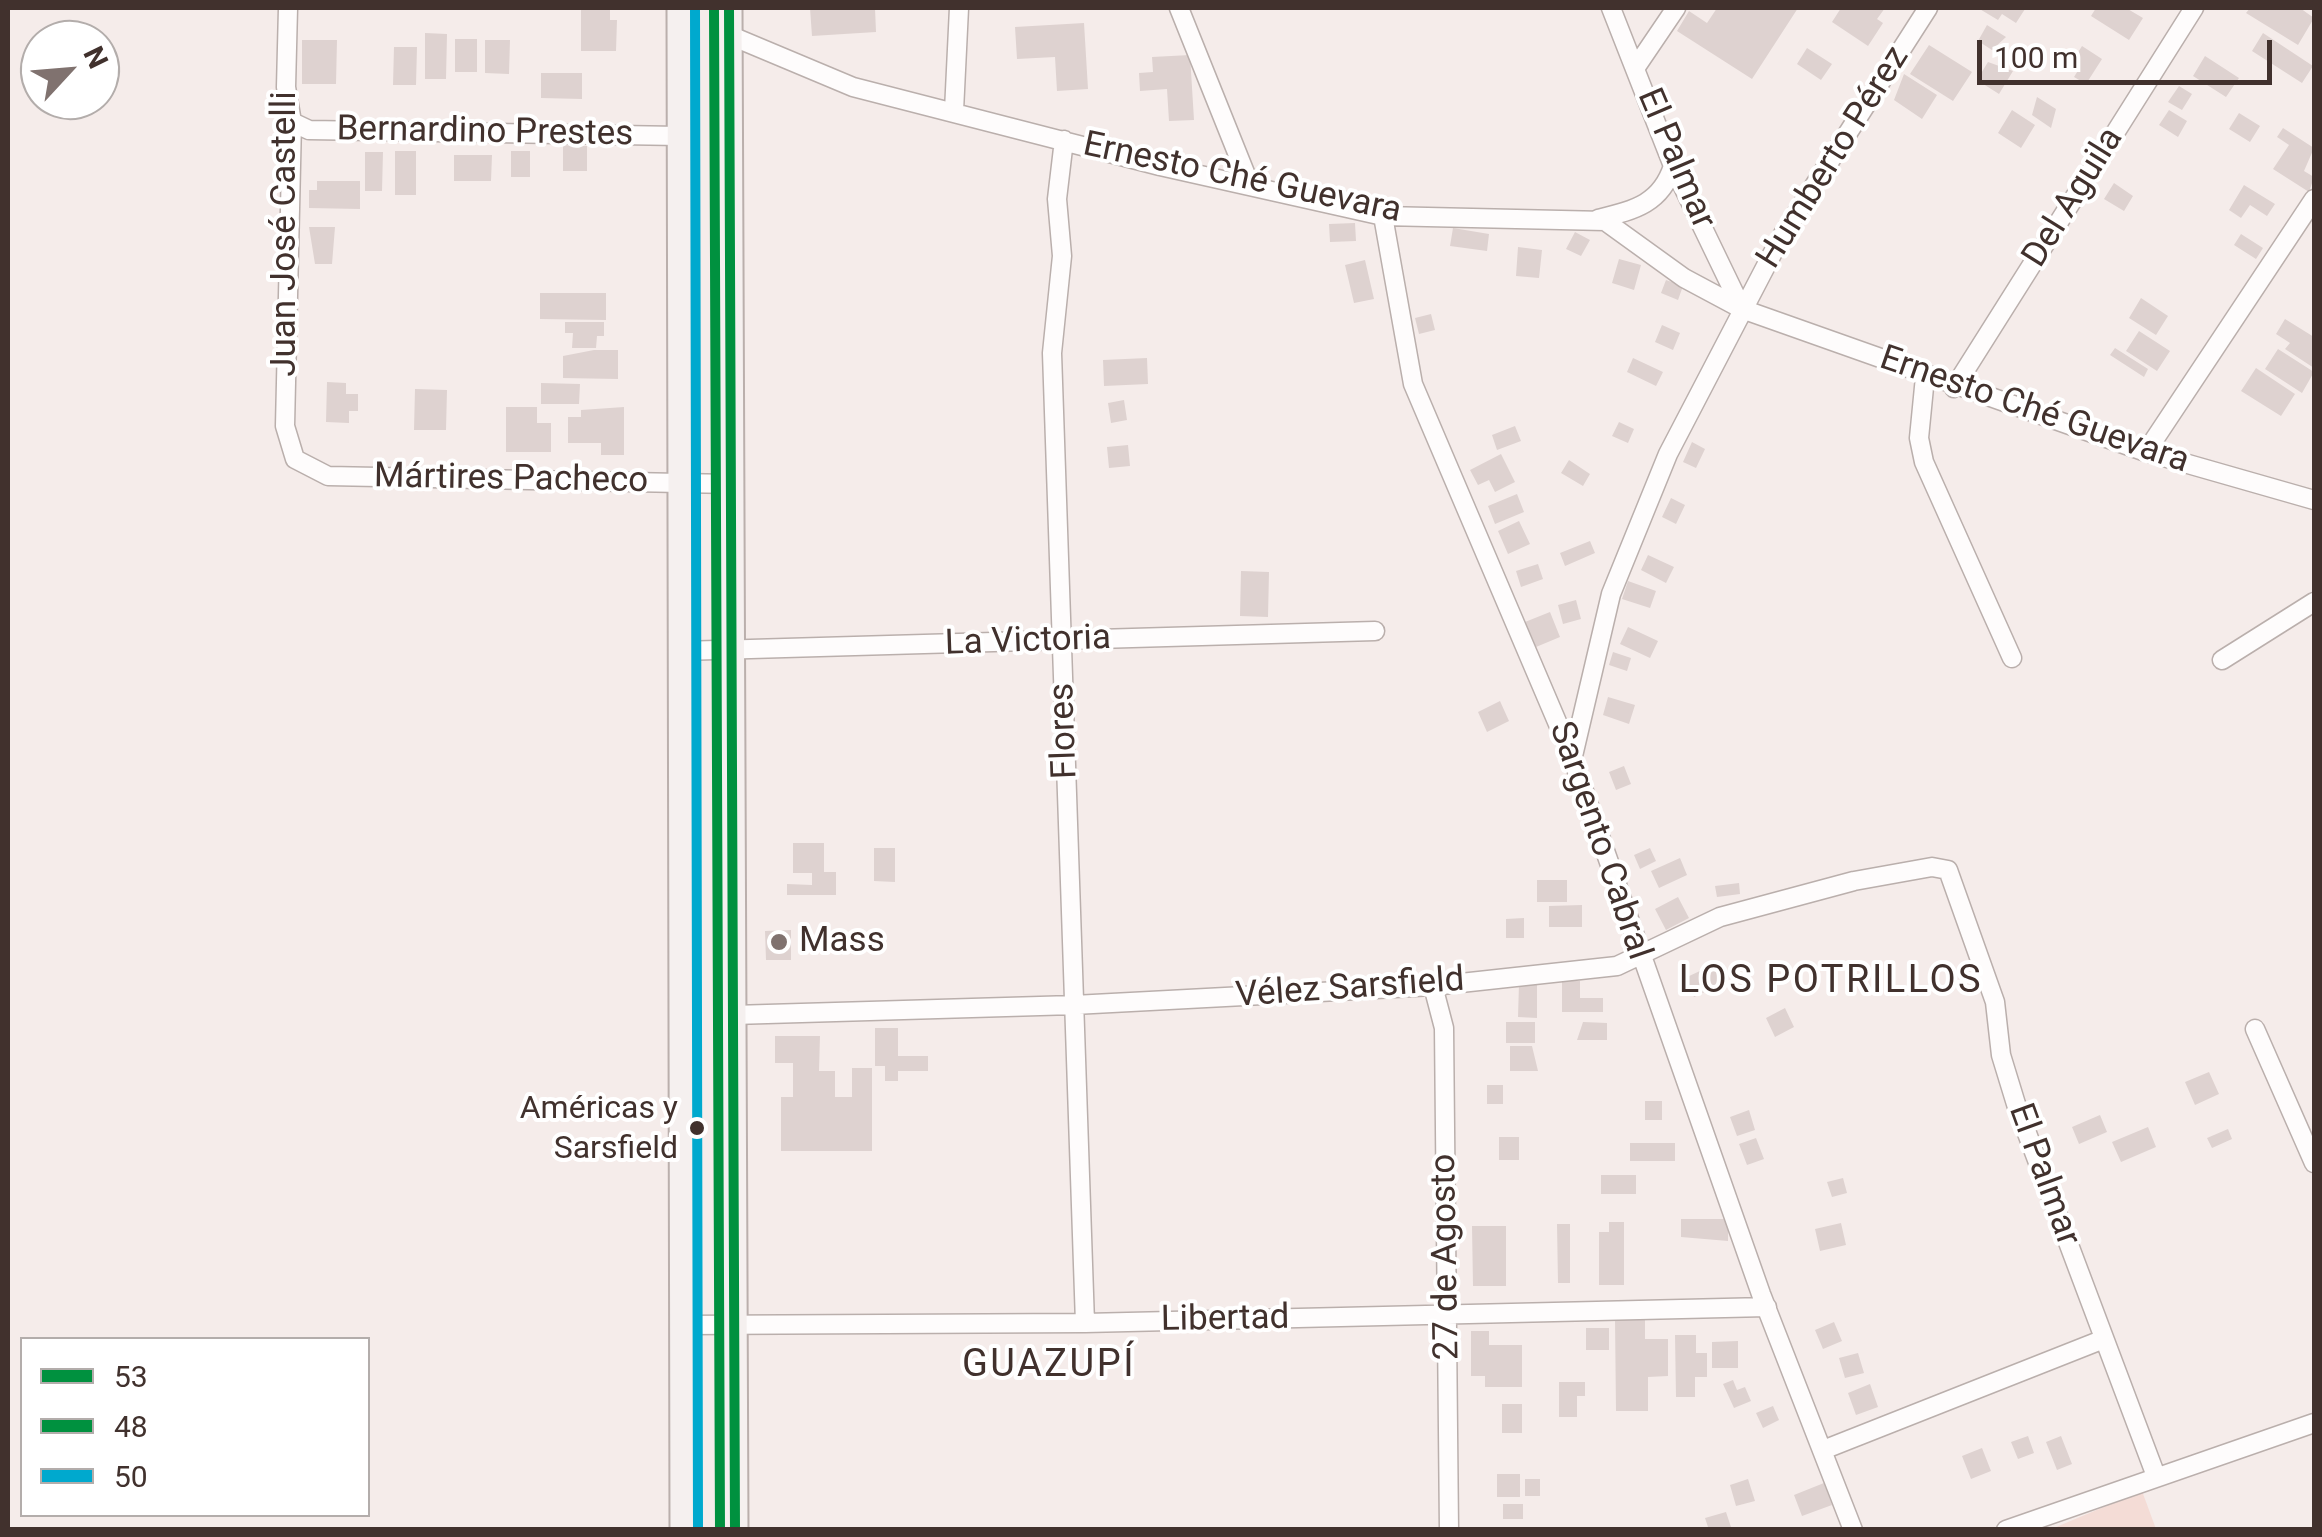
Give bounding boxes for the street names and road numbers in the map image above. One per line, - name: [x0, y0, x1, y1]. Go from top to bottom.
- street label: Humberto Pérez: [1749, 39, 1919, 277]
- street label: El Palmar: [1627, 83, 1723, 235]
- street label: Juan José Castelli: [265, 91, 307, 377]
- street label: Bernardino Prestes: [336, 109, 634, 157]
- street label: Del Aguila: [2015, 120, 2133, 276]
- street label: Ernesto Ché Guevara: [1079, 125, 1405, 233]
- street label: Ernesto Ché Guevara: [1874, 338, 2194, 484]
- street label: Mártires Pacheco: [373, 457, 649, 503]
- street label: La Victoria: [944, 618, 1112, 666]
- street label: Flores: [1042, 682, 1088, 780]
- street label: Sargento Cabral: [1539, 717, 1659, 965]
- street label: Vélez Sarsfield: [1234, 960, 1466, 1018]
- street label: El Palmar: [1998, 1098, 2088, 1252]
- street label: 27 de Agosto: [1424, 1153, 1470, 1361]
- street label: Libertad: [1160, 1298, 1290, 1342]

